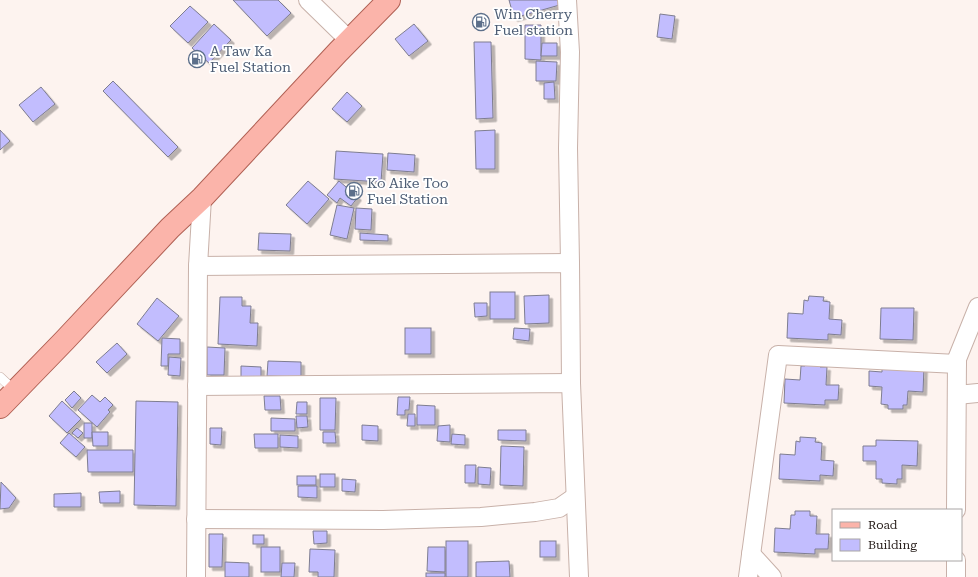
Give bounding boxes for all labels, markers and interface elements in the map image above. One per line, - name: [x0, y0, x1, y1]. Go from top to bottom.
- place label: Win Cherry Fuel station: [494, 6, 573, 38]
- fuel station icon: Win Cherry Fuel station: [471, 12, 491, 32]
- place label: A Taw Ka Fuel Station: [210, 43, 291, 75]
- fuel station icon: A Taw Ka Fuel Station: [187, 49, 207, 69]
- place label: Ko Aike Too Fuel Station: [367, 175, 449, 207]
- fuel station icon: Ko Aike Too Fuel Station: [344, 181, 364, 201]
- legend: [832, 509, 962, 561]
- text: Road: [868, 518, 898, 532]
- text: Building: [868, 538, 917, 552]

